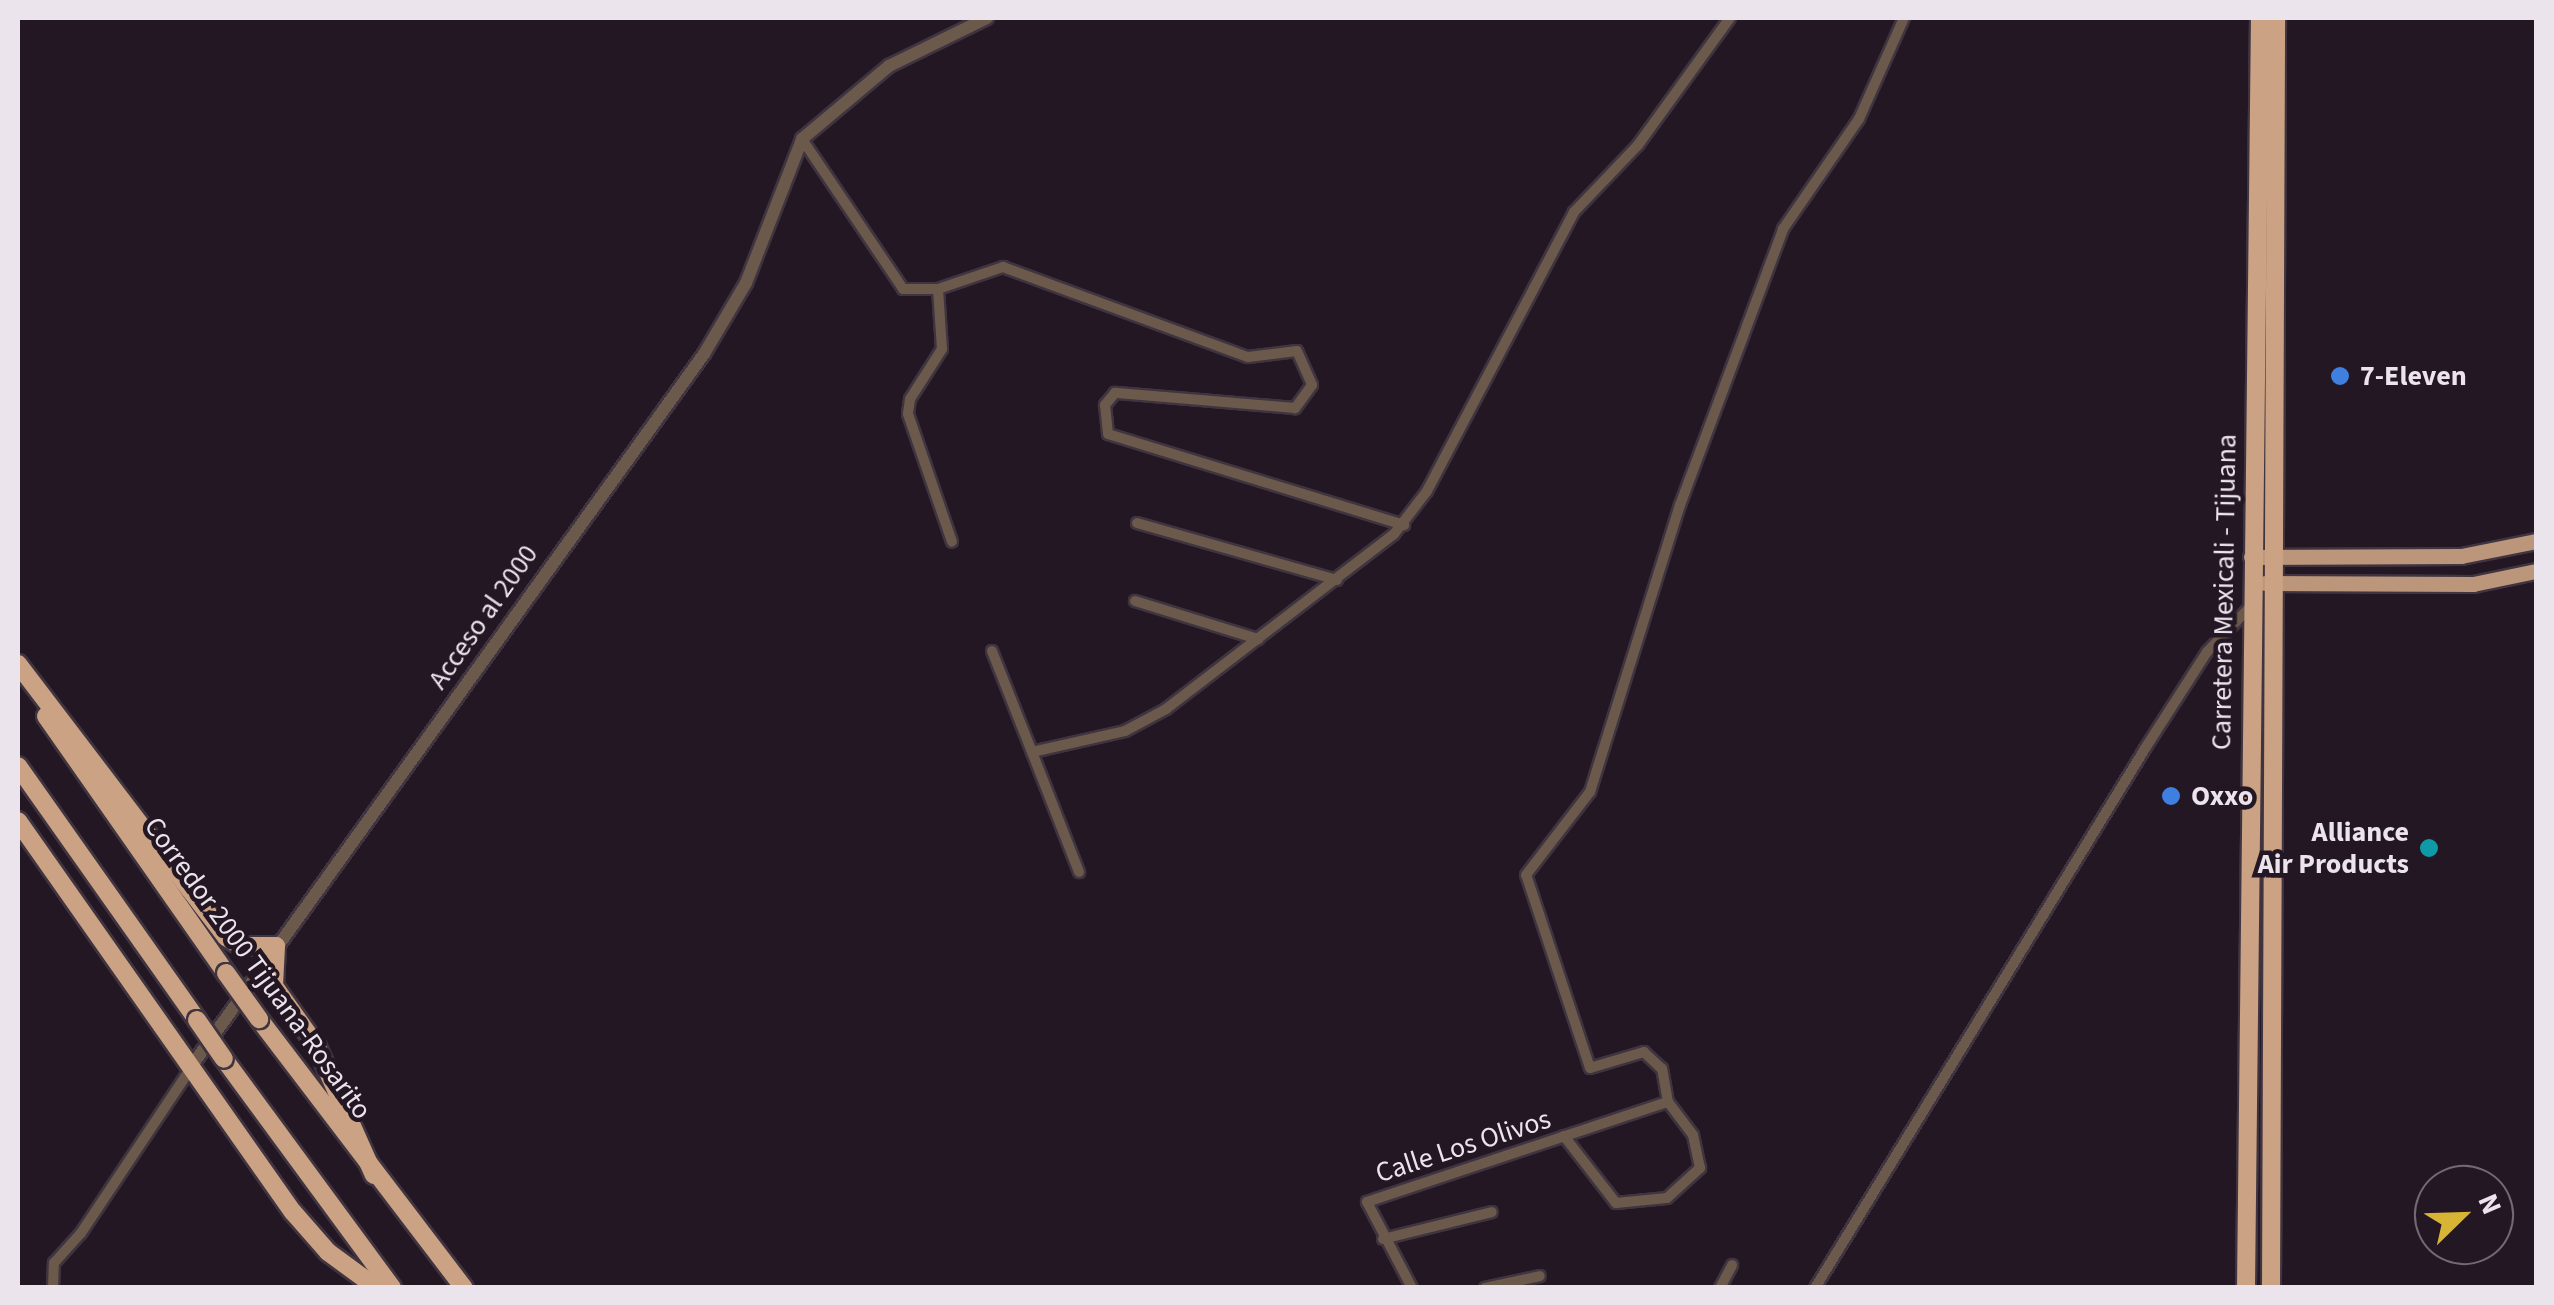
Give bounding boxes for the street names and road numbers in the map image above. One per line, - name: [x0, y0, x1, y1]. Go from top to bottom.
- street label: Carretera Mexicali - Tijuana: [2204, 434, 2244, 750]
- street label: Acceso al 2000: [421, 538, 545, 696]
- street label: Corredor 2000 Tijuana-Rosarito: [137, 810, 379, 1126]
- street label: Calle Los Olivos: [1371, 1102, 1555, 1190]

